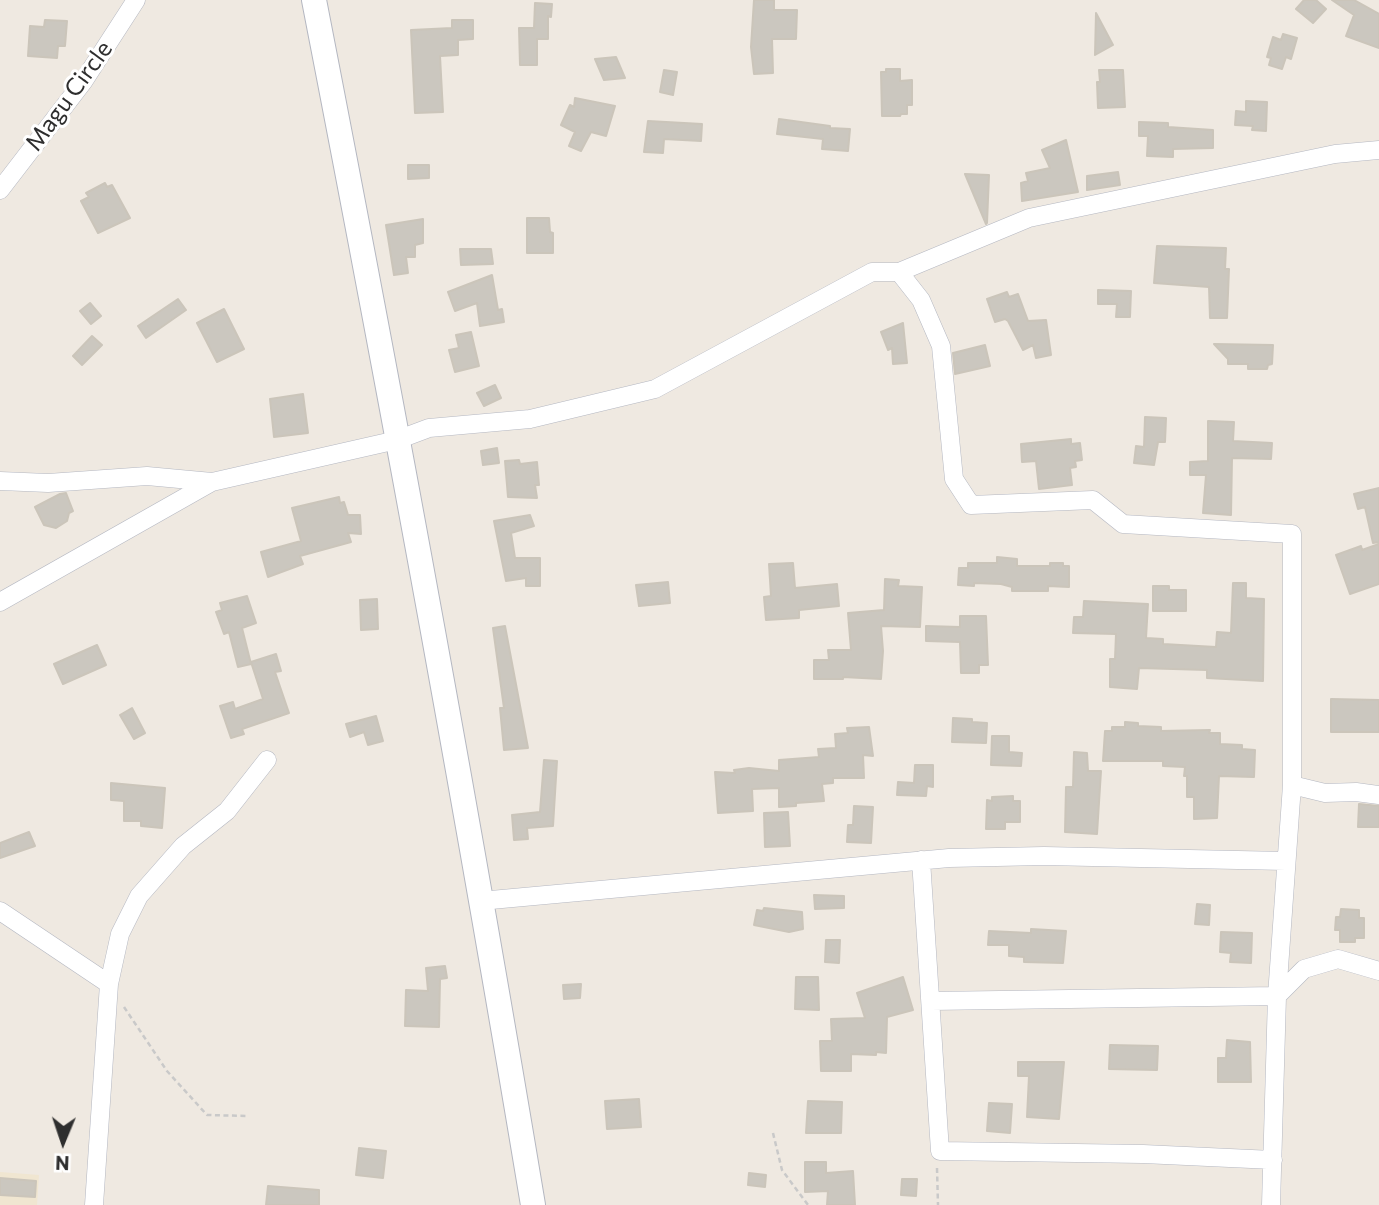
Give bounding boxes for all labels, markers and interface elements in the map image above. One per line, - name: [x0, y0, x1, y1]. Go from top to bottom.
- street label: Magu Circle: [20, 35, 118, 157]
- north arrow: [28, 1107, 98, 1177]
- text: N: [55, 1152, 70, 1175]

